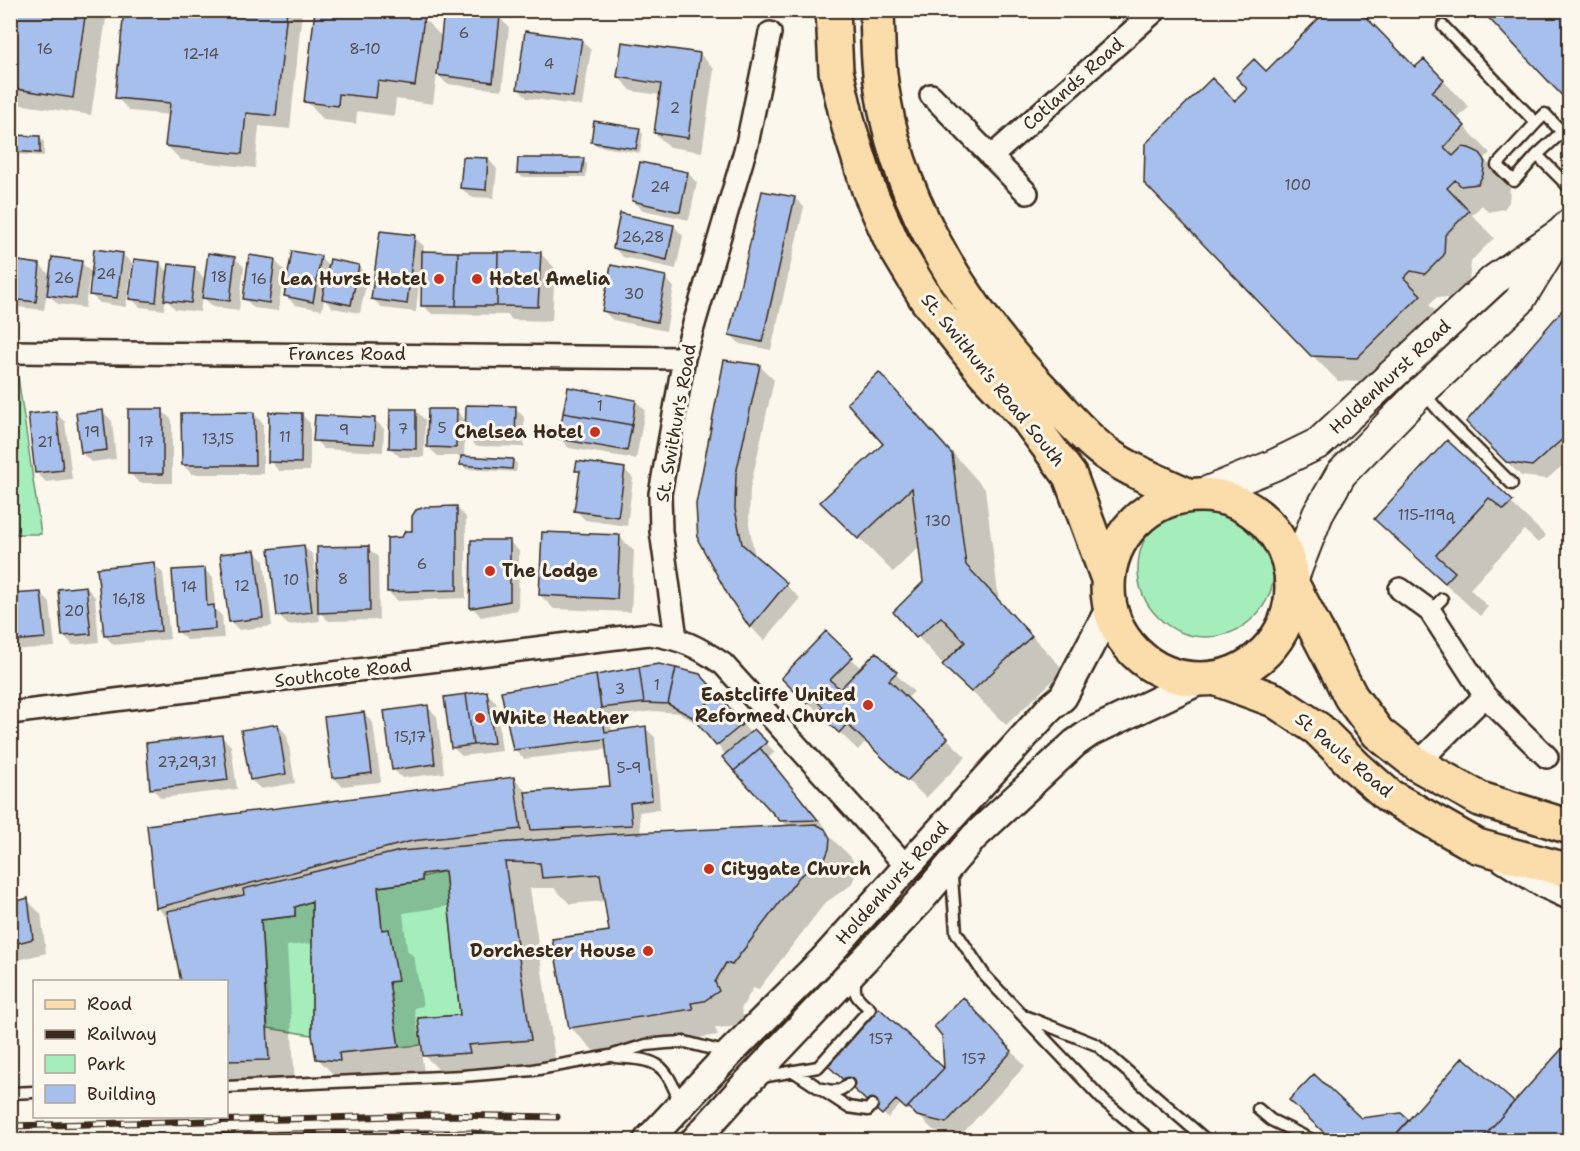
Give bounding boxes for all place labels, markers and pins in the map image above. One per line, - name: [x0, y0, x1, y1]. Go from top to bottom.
- place label: Lea Hurst Hotel: [280, 267, 427, 291]
- place label: Hotel Amelia: [489, 267, 611, 291]
- marker: Lea Hurst Hotel: [432, 272, 446, 286]
- marker: Hotel Amelia: [470, 272, 484, 286]
- place label: Chelsea Hotel: [454, 420, 583, 444]
- marker: Chelsea Hotel: [588, 425, 602, 439]
- place label: The Lodge: [502, 559, 598, 583]
- marker: The Lodge: [483, 564, 497, 578]
- place label: Eastcliffe United Reformed Church: [695, 683, 856, 728]
- marker: Eastcliffe United Reformed Church: [861, 698, 875, 712]
- place label: White Heather: [492, 706, 630, 730]
- marker: White Heather: [473, 711, 487, 725]
- place label: Citygate Church: [721, 857, 871, 881]
- marker: Citygate Church: [702, 862, 716, 876]
- place label: Dorchester House: [470, 939, 636, 963]
- marker: Dorchester House: [641, 944, 655, 958]

